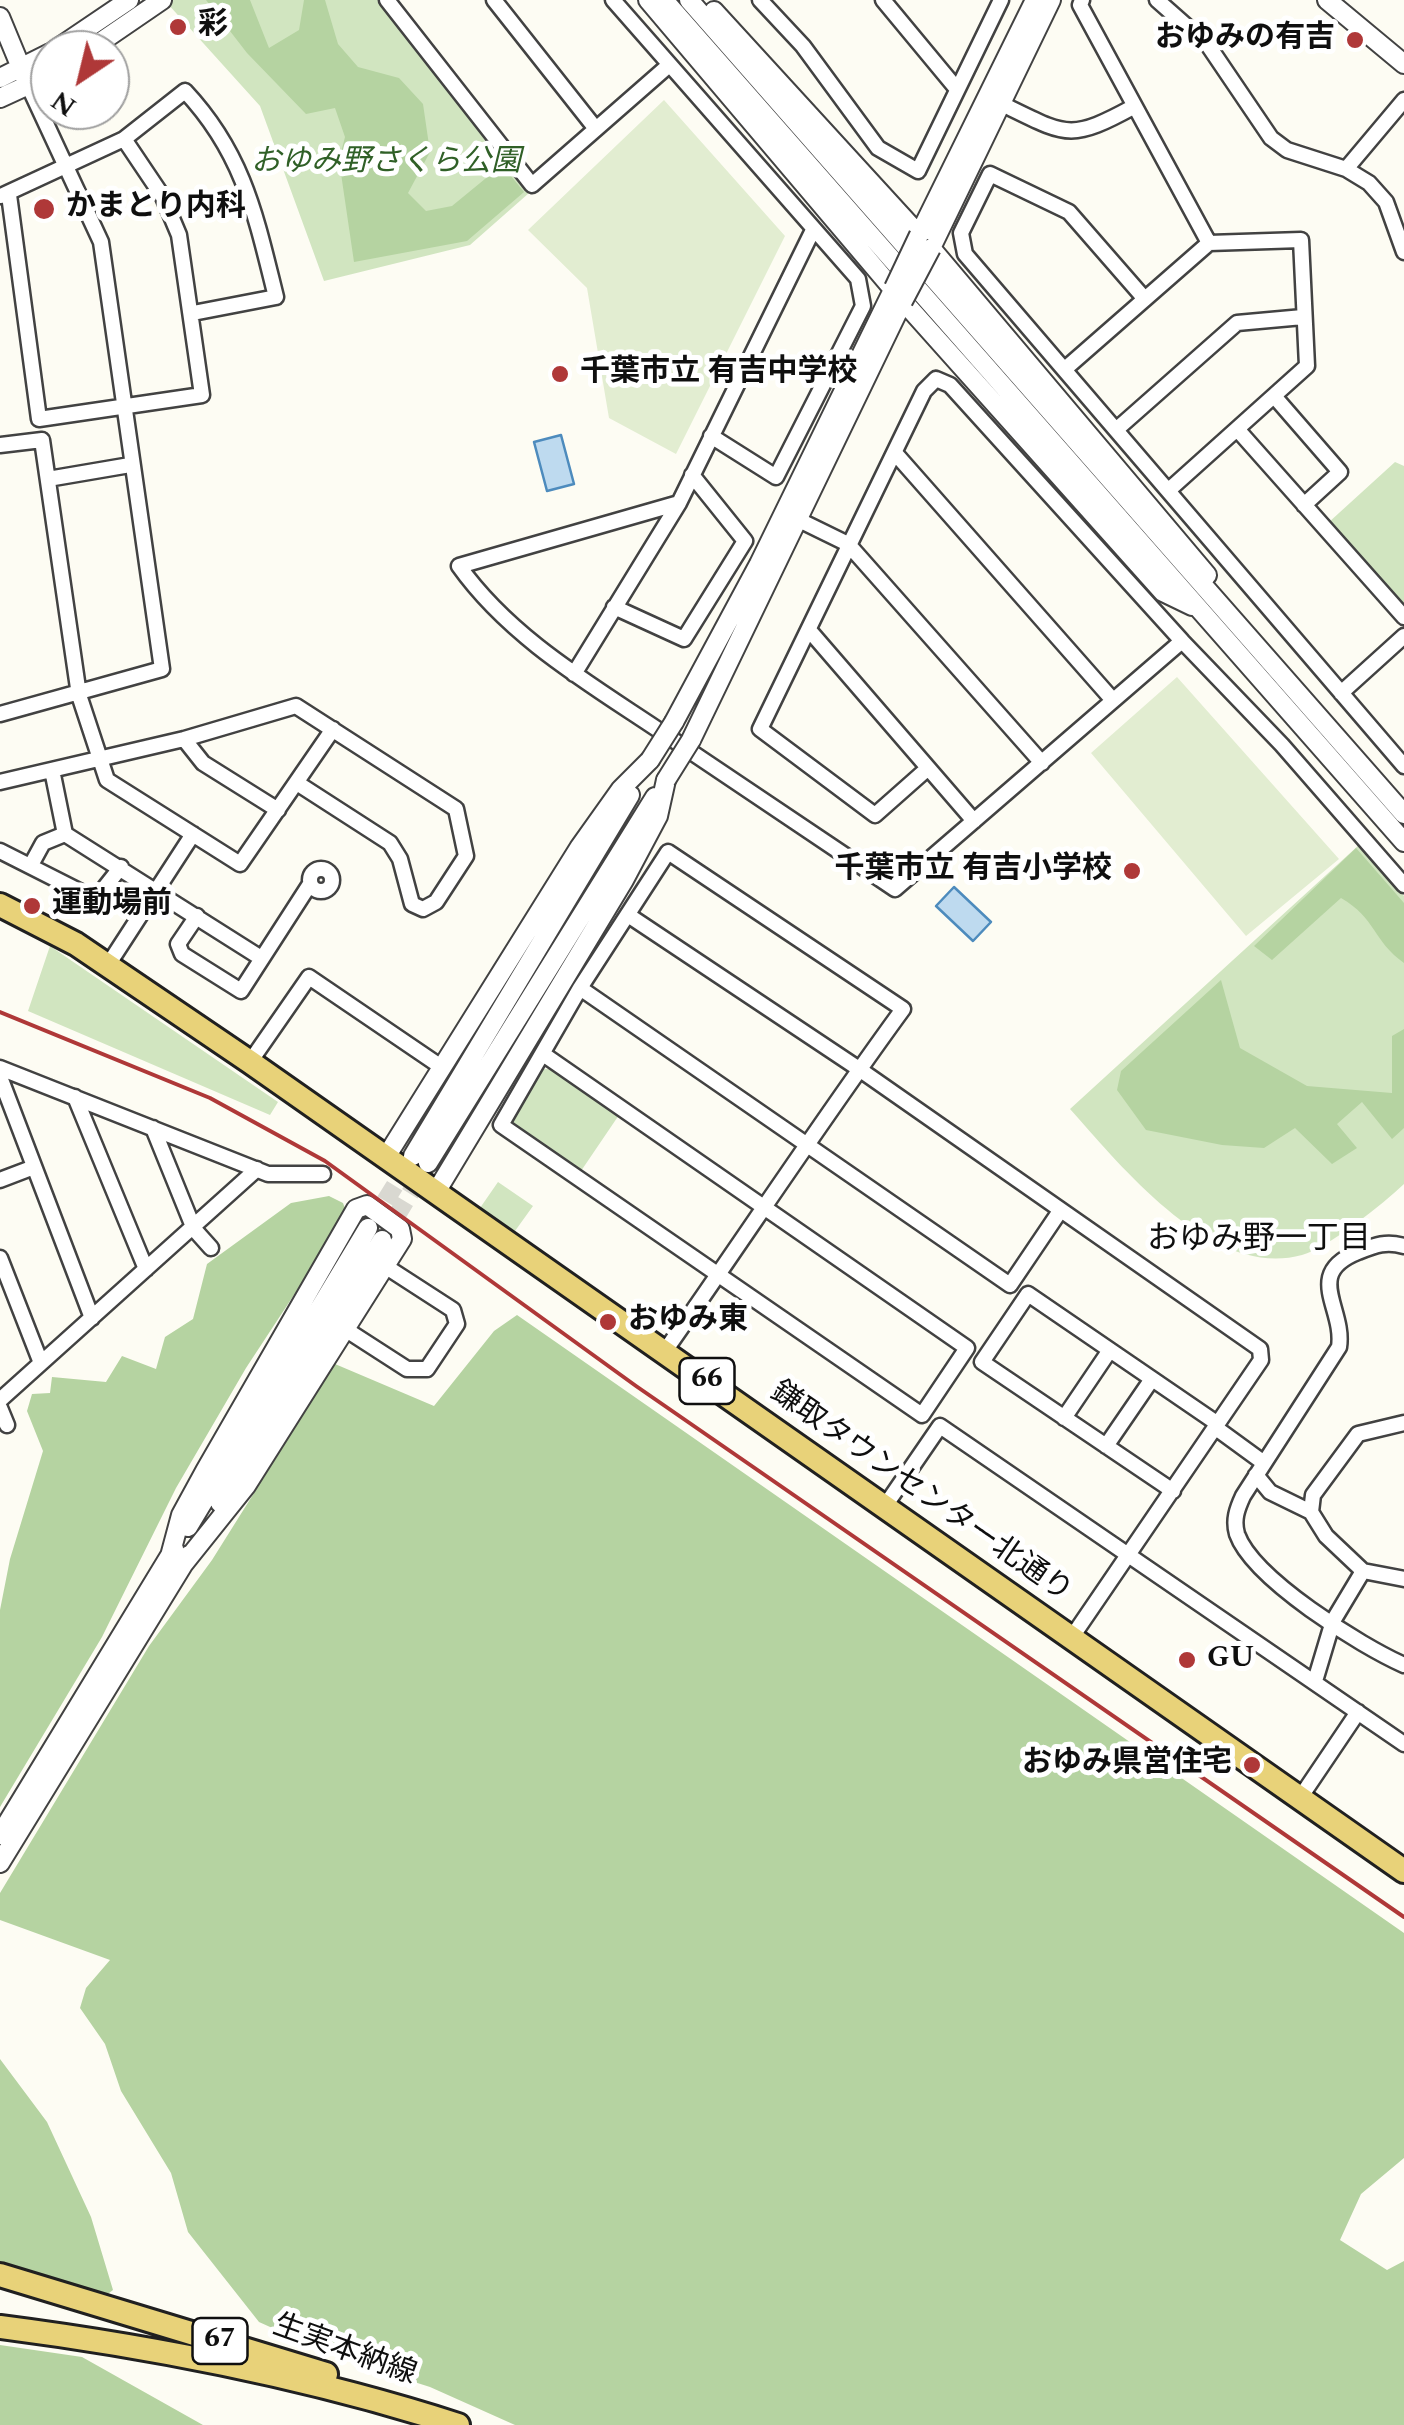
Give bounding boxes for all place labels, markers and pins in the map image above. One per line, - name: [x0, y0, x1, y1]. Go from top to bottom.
- place label: 彩: [198, 9, 228, 45]
- marker: 彩: [167, 16, 189, 38]
- place label: おゆみの有吉: [1155, 22, 1335, 58]
- marker: おゆみの有吉: [1344, 29, 1366, 51]
- place label: かまとり内科: [66, 191, 246, 227]
- marker: かまとり内科: [31, 196, 57, 222]
- place label: 千葉市立 有吉中学校: [580, 356, 857, 392]
- marker: 千葉市立 有吉中学校: [549, 363, 571, 385]
- place label: 千葉市立 有吉小学校: [835, 853, 1112, 889]
- marker: 千葉市立 有吉小学校: [1121, 860, 1143, 882]
- place label: 運動場前: [52, 888, 172, 924]
- marker: 運動場前: [21, 895, 43, 917]
- place label: おゆみ東: [628, 1304, 748, 1340]
- marker: おゆみ東: [597, 1311, 619, 1333]
- place label: GU: [1207, 1642, 1255, 1678]
- marker: GU: [1176, 1649, 1198, 1671]
- place label: おゆみ県営住宅: [1022, 1747, 1232, 1783]
- marker: おゆみ県営住宅: [1241, 1754, 1263, 1776]

